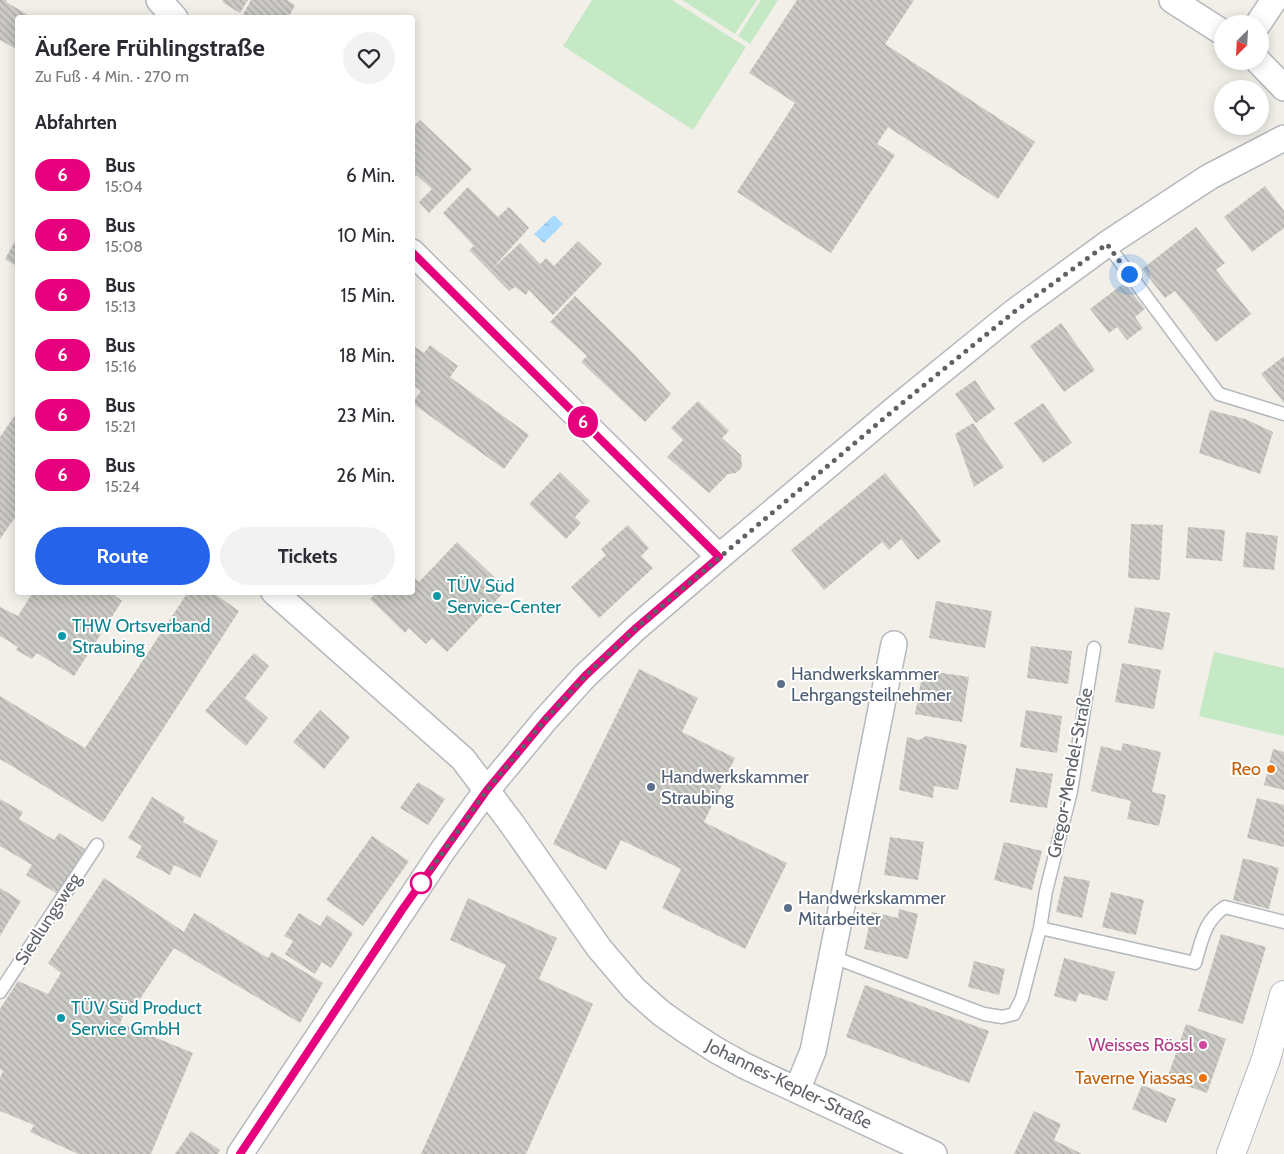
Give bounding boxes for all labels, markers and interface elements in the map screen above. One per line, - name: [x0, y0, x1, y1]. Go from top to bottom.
- north arrow: [1214, 15, 1269, 70]
- map controls: [1214, 15, 1269, 135]
- button: heart: [343, 32, 395, 84]
- text: Äußere Frühlingstraße: [35, 33, 265, 62]
- text: Zu Fuß · 4 Min. · 270 m: [35, 67, 189, 86]
- button: locate: [1214, 80, 1269, 135]
- text: Abfahrten: [35, 111, 117, 134]
- text: Bus: [105, 154, 135, 177]
- text: 6: [57, 164, 68, 186]
- text: 6 Min.: [346, 164, 395, 187]
- text: 15:04: [105, 177, 143, 196]
- text: Bus: [105, 214, 135, 237]
- text: 6: [57, 224, 68, 246]
- text: 10 Min.: [337, 224, 395, 247]
- text: 15:08: [105, 237, 143, 256]
- your location: [1117, 262, 1142, 287]
- text: Bus: [105, 274, 135, 297]
- text: 6: [57, 284, 68, 306]
- text: 15 Min.: [340, 284, 395, 307]
- text: 15:13: [105, 297, 136, 316]
- text: Bus: [105, 334, 135, 357]
- text: 6: [57, 344, 68, 366]
- text: 18 Min.: [339, 344, 395, 367]
- text: 15:16: [105, 357, 137, 376]
- text: Bus: [105, 394, 135, 417]
- text: 6: [57, 404, 68, 426]
- text: 23 Min.: [337, 404, 395, 427]
- line badge: 6: [567, 406, 599, 438]
- text: 6: [578, 411, 588, 433]
- text: 15:21: [105, 417, 136, 436]
- text: Bus: [105, 454, 135, 477]
- text: 6: [57, 464, 68, 486]
- text: 26 Min.: [336, 464, 395, 487]
- text: 15:24: [105, 477, 140, 496]
- button: Route: [35, 527, 210, 585]
- button: Tickets: [220, 527, 395, 585]
- place label: TÜV Süd Service-Center: [447, 575, 561, 618]
- marker: TÜV Süd Service-Center: [431, 590, 443, 602]
- place label: THW Ortsverband Straubing: [72, 615, 211, 658]
- marker: THW Ortsverband Straubing: [56, 630, 68, 642]
- place label: Handwerkskammer Lehrgangsteilnehmer: [791, 663, 952, 706]
- marker: Handwerkskammer Lehrgangsteilnehmer: [775, 678, 787, 690]
- street label: Gregor-Mendel-Straße: [1043, 686, 1097, 860]
- place label: Reo: [1231, 758, 1261, 780]
- marker: Reo: [1265, 763, 1277, 775]
- place label: Handwerkskammer Straubing: [661, 766, 809, 809]
- marker: Handwerkskammer Straubing: [645, 781, 657, 793]
- street label: Siedlungsweg: [10, 868, 86, 969]
- unlabelled marker: [410, 872, 432, 894]
- place label: Handwerkskammer Mitarbeiter: [798, 887, 946, 930]
- marker: Handwerkskammer Mitarbeiter: [782, 902, 794, 914]
- place label: TÜV Süd Product Service GmbH: [71, 997, 202, 1040]
- marker: TÜV Süd Product Service GmbH: [55, 1012, 67, 1024]
- street label: Johannes-Kepler-Straße: [702, 1034, 876, 1134]
- place label: Weisses Rössl: [1088, 1034, 1194, 1056]
- marker: Weisses Rössl: [1197, 1039, 1209, 1051]
- place label: Taverne Yiassas: [1075, 1067, 1193, 1089]
- marker: Taverne Yiassas: [1197, 1072, 1209, 1084]

